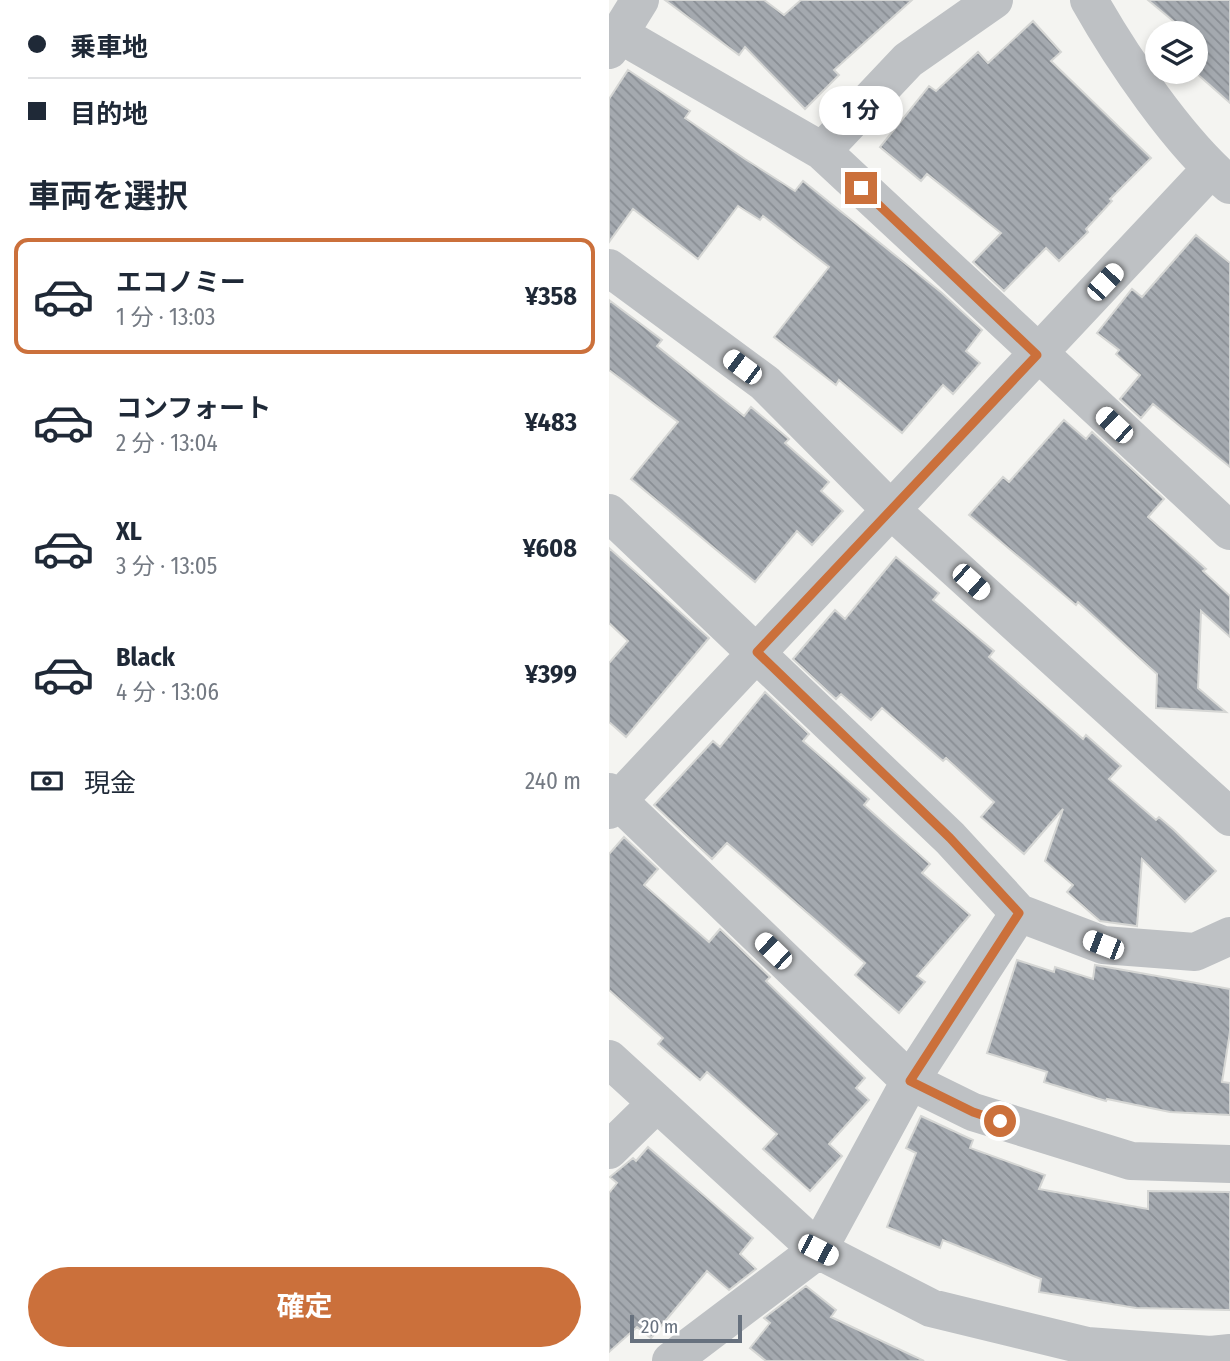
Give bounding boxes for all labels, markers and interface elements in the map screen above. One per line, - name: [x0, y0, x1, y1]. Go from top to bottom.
- map controls: [1145, 21, 1208, 84]
- button: layers: [1145, 21, 1208, 84]
- text: 乗車地: [70, 32, 148, 63]
- callout: 1 分: [819, 86, 903, 136]
- text: 1 分: [842, 96, 880, 124]
- text: 目的地: [70, 99, 148, 130]
- route end: [845, 172, 877, 204]
- text: 車両を選択: [28, 177, 188, 215]
- car: [1083, 259, 1128, 305]
- icon: car: [32, 265, 95, 328]
- text: エコノミー: [116, 267, 246, 298]
- text: ¥358: [525, 281, 577, 312]
- text: 1 分 · 13:03: [116, 303, 215, 331]
- car: [719, 346, 766, 388]
- icon: car: [32, 391, 95, 454]
- text: コンフォート: [116, 393, 271, 424]
- car: [1092, 403, 1137, 447]
- text: ¥483: [525, 407, 577, 438]
- text: 2 分 · 13:04: [116, 429, 218, 457]
- text: XL: [116, 516, 142, 547]
- icon: car: [32, 517, 95, 580]
- text: ¥608: [523, 533, 577, 564]
- text: 3 分 · 13:05: [116, 552, 217, 580]
- car: [949, 560, 994, 604]
- text: Black: [116, 642, 175, 673]
- icon: car: [32, 643, 95, 706]
- text: ¥399: [525, 659, 577, 690]
- text: 4 分 · 13:06: [116, 678, 219, 706]
- icon: cash: [28, 762, 66, 800]
- text: 240 m: [525, 767, 581, 795]
- text: 現金: [84, 768, 136, 799]
- car: [1080, 928, 1127, 962]
- car: [751, 929, 796, 973]
- route start: [984, 1105, 1016, 1137]
- car: [795, 1231, 842, 1269]
- button: 確定: [28, 1267, 581, 1347]
- scale bar: [630, 1312, 742, 1344]
- text: 20 m: [641, 1315, 678, 1338]

